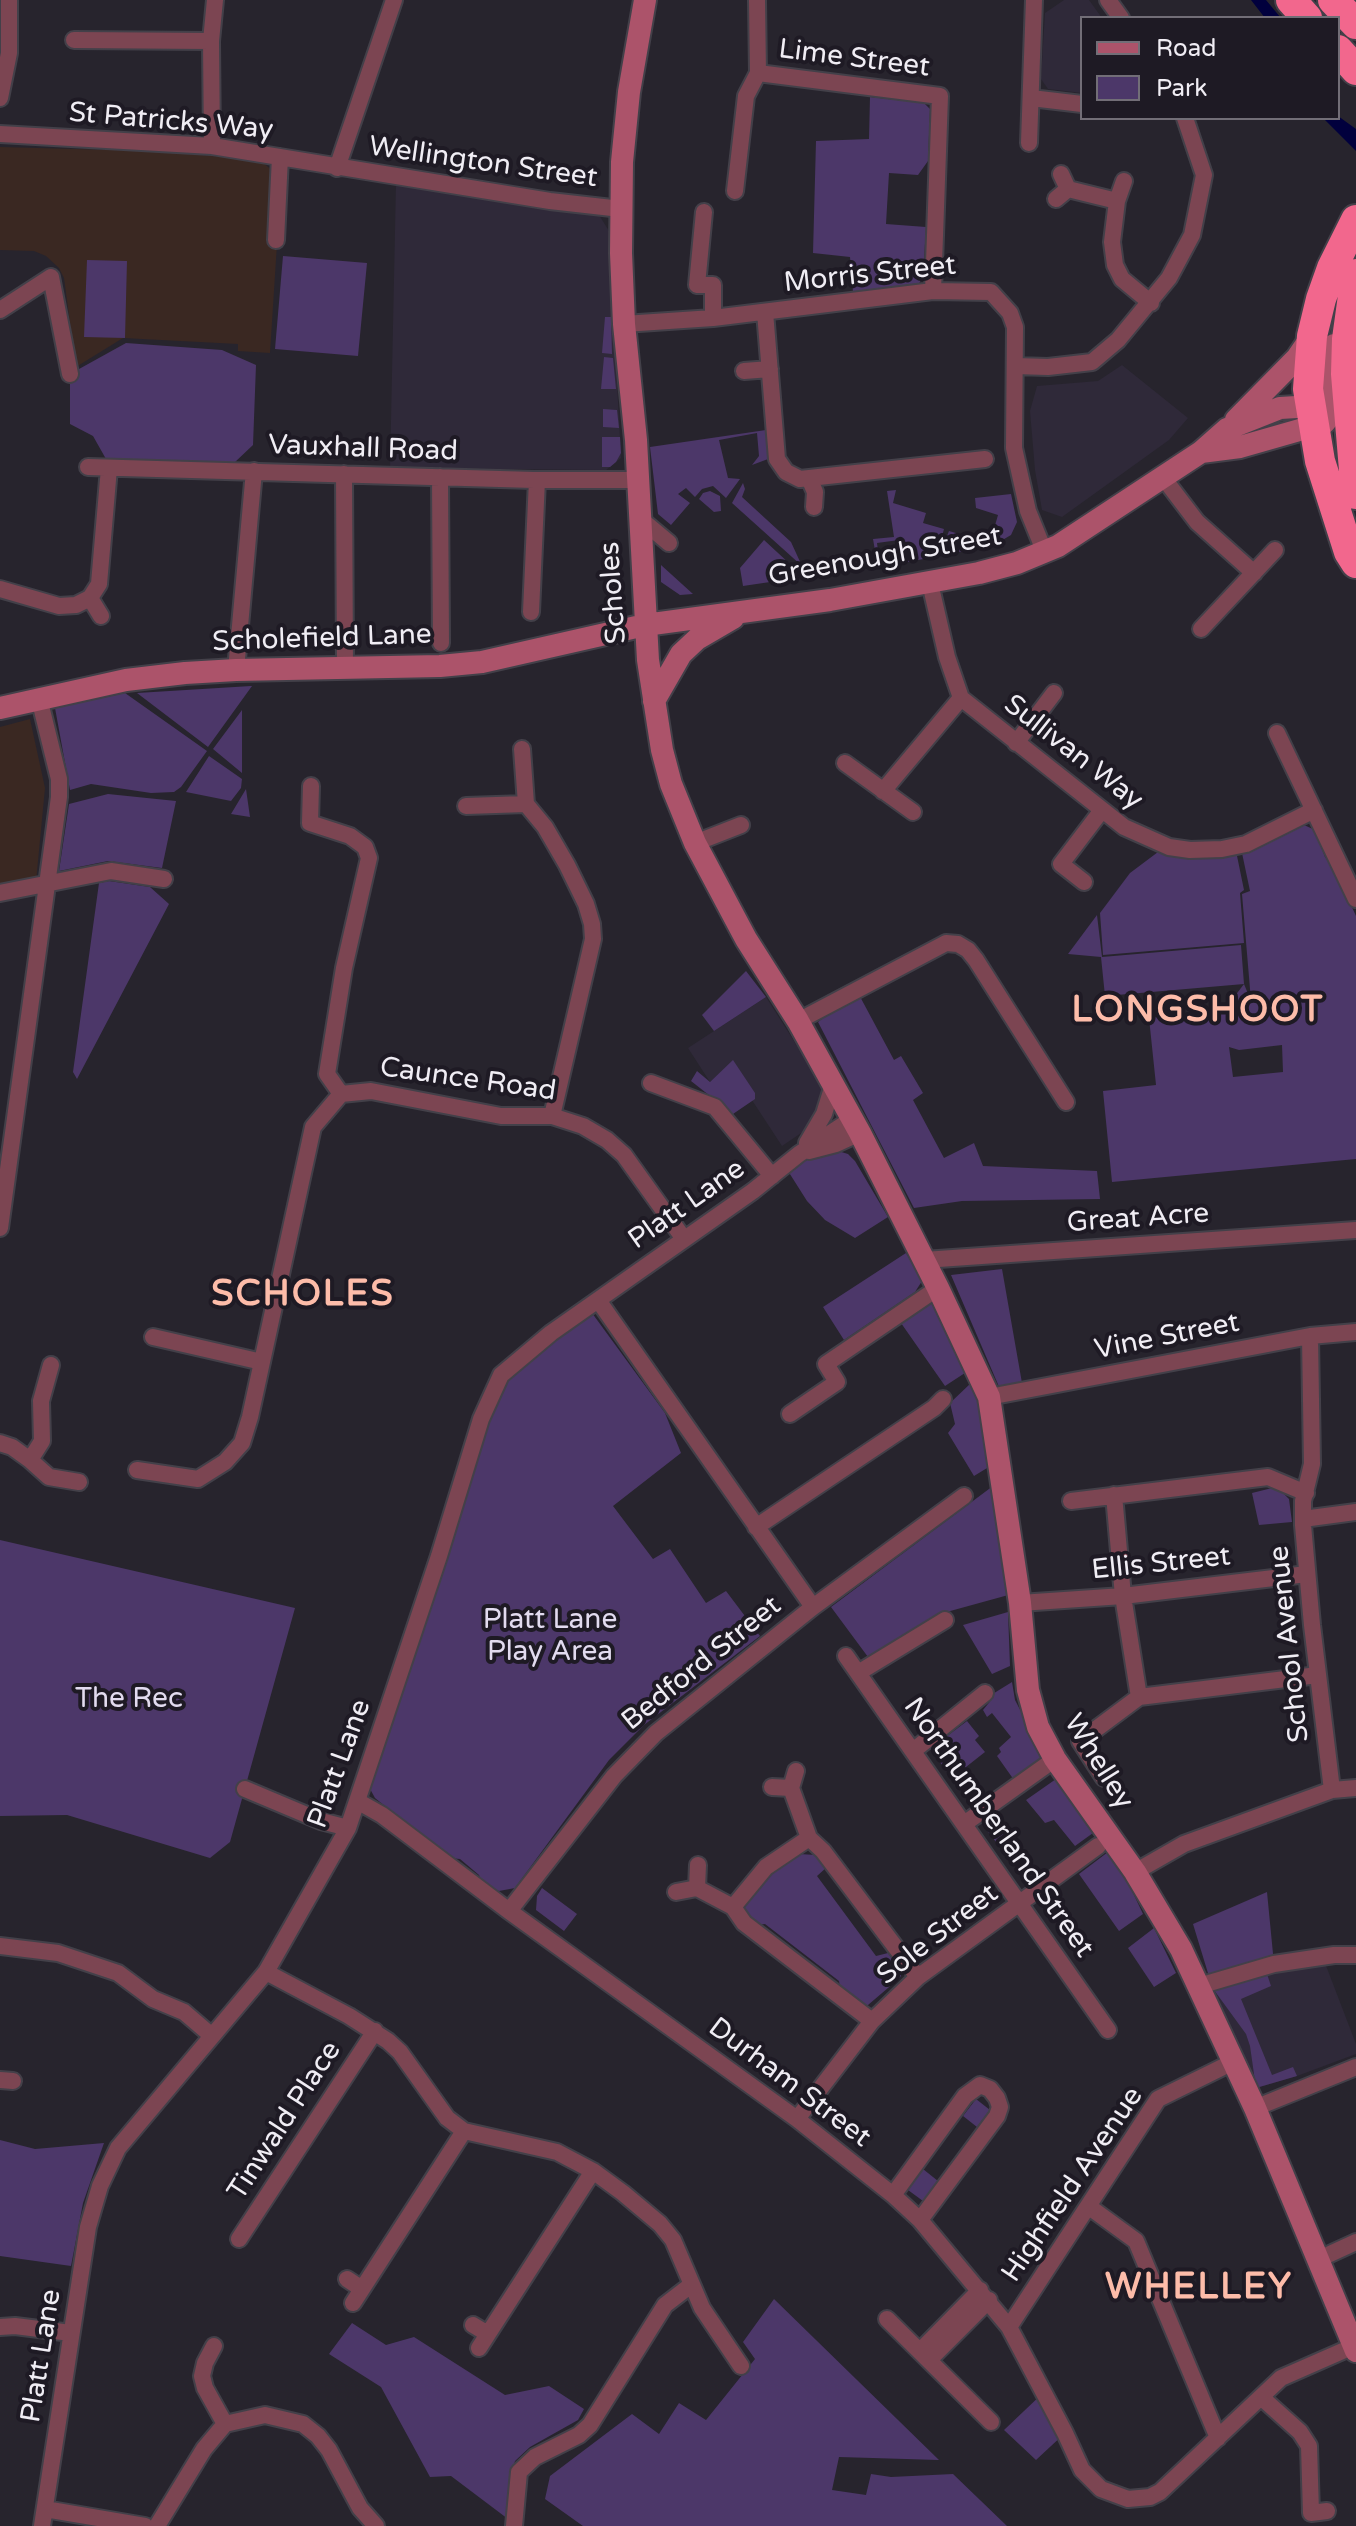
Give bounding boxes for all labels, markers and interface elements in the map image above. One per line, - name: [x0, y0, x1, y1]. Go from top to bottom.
- legend: [1080, 16, 1340, 120]
- street label: Lime Street: [777, 33, 931, 85]
- text: Road: [1156, 34, 1216, 63]
- text: Park: [1156, 74, 1207, 103]
- street label: St Patricks Way: [67, 96, 275, 148]
- street label: Wellington Street: [367, 130, 599, 196]
- street label: Morris Street: [782, 249, 958, 301]
- street label: Vauxhall Road: [268, 429, 458, 469]
- street label: Greenough Street: [766, 520, 1004, 594]
- street label: Scholes: [594, 541, 634, 645]
- street label: Scholefield Lane: [212, 618, 432, 660]
- street label: Sullivan Way: [997, 688, 1149, 818]
- district label: LONGSHOOT: [1072, 990, 1324, 1034]
- street label: Caunce Road: [378, 1051, 558, 1109]
- street label: Platt Lane: [622, 1153, 752, 1257]
- street label: Great Acre: [1066, 1197, 1210, 1241]
- district label: SCHOLES: [211, 1274, 395, 1318]
- street label: Vine Street: [1092, 1307, 1242, 1367]
- street label: Ellis Street: [1090, 1540, 1232, 1588]
- street label: School Avenue: [1263, 1544, 1317, 1744]
- street label: Bedford Street: [616, 1590, 788, 1738]
- park label: Platt Lane Play Area: [483, 1604, 617, 1670]
- park label: The Rec: [75, 1683, 183, 1717]
- street label: Northumberland Street: [896, 1692, 1100, 1964]
- street label: Platt Lane: [301, 1695, 379, 1833]
- street label: Whelley: [1056, 1708, 1140, 1816]
- street label: Sole Street: [871, 1877, 1005, 1993]
- street label: Durham Street: [701, 2011, 877, 2155]
- street label: Tinwald Place: [221, 2035, 349, 2207]
- street label: Highfield Avenue: [995, 2081, 1151, 2289]
- district label: WHELLEY: [1105, 2267, 1293, 2311]
- street label: Platt Lane: [15, 2287, 69, 2425]

